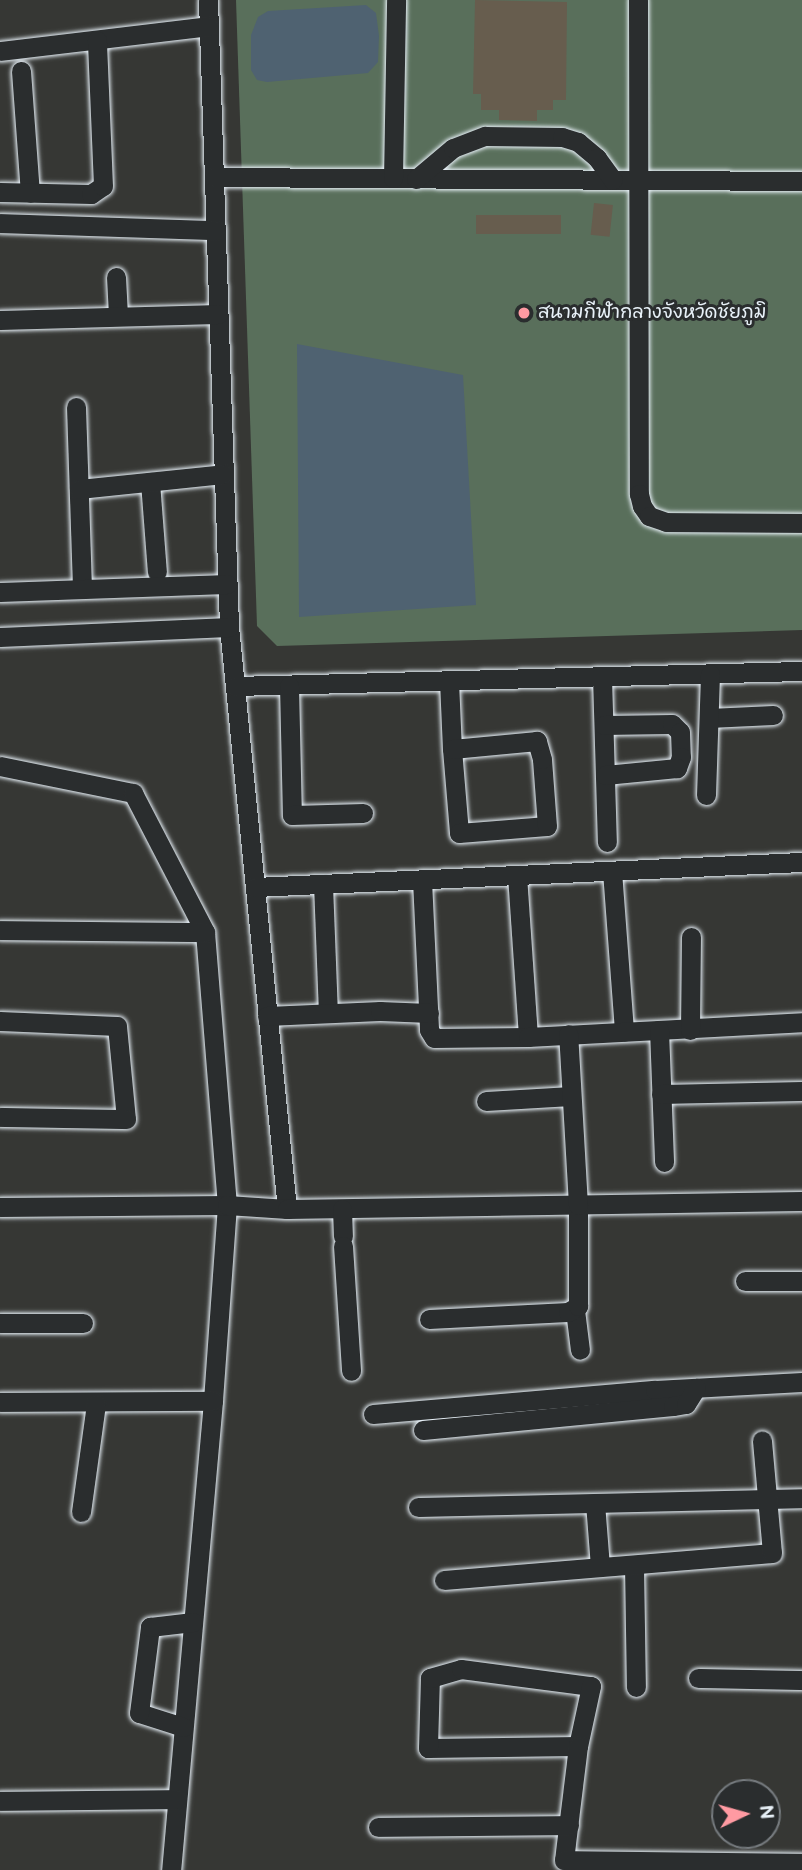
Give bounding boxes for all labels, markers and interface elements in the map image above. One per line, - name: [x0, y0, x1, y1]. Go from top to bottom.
- place label: สนามกีฬากลางจังหวัดชัยภูมิ: [538, 302, 766, 324]
- marker: สนามกีฬากลางจังหวัดชัยภูมิ: [516, 305, 532, 321]
- north arrow: [711, 1779, 781, 1849]
- text: N: [753, 1804, 778, 1820]

